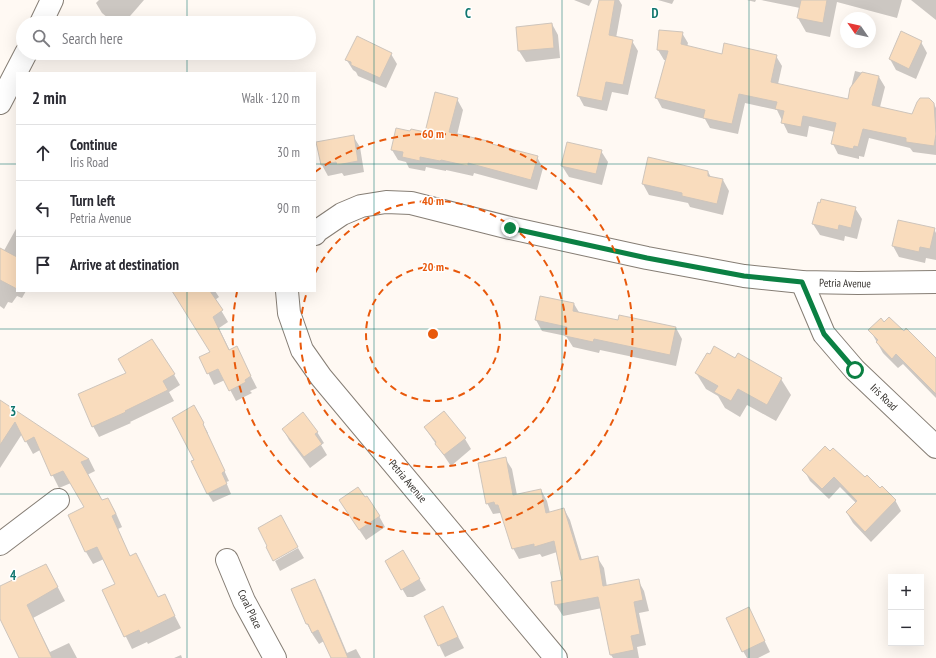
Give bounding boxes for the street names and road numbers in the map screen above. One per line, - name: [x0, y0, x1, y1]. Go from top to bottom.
- street label: Petria Avenue: [819, 276, 872, 290]
- street label: Iris Road: [867, 381, 901, 414]
- street label: Petria Avenue: [386, 457, 430, 506]
- street label: Coral Place: [235, 587, 266, 631]

